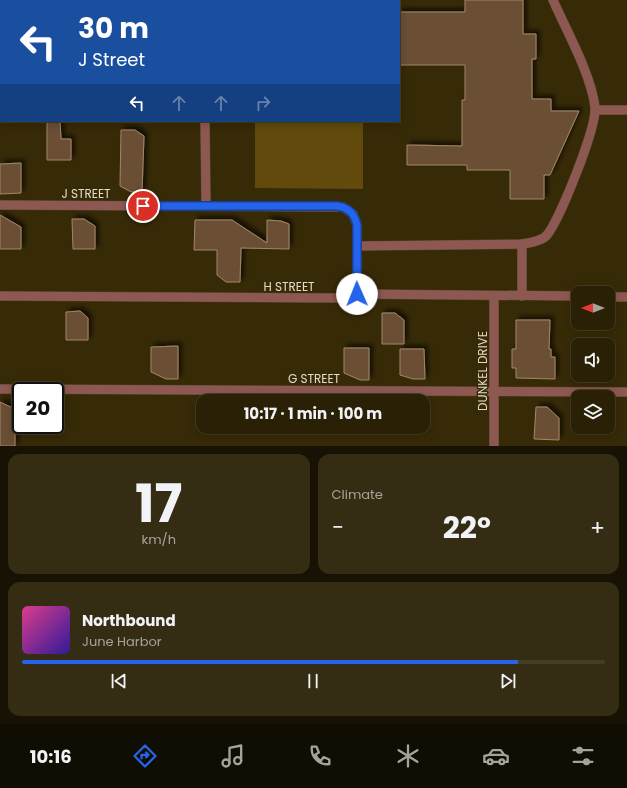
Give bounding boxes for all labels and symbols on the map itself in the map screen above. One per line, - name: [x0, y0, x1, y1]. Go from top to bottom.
- street label: J STREET: [61, 185, 111, 202]
- pin: [126, 189, 160, 223]
- position arrow: [336, 273, 378, 315]
- street label: H STREET: [263, 278, 315, 295]
- north arrow: [571, 286, 615, 330]
- street label: DUNKEL DRIVE: [474, 331, 491, 411]
- street label: G STREET: [288, 370, 341, 387]
- speed limit sign: 20: [12, 382, 64, 434]

